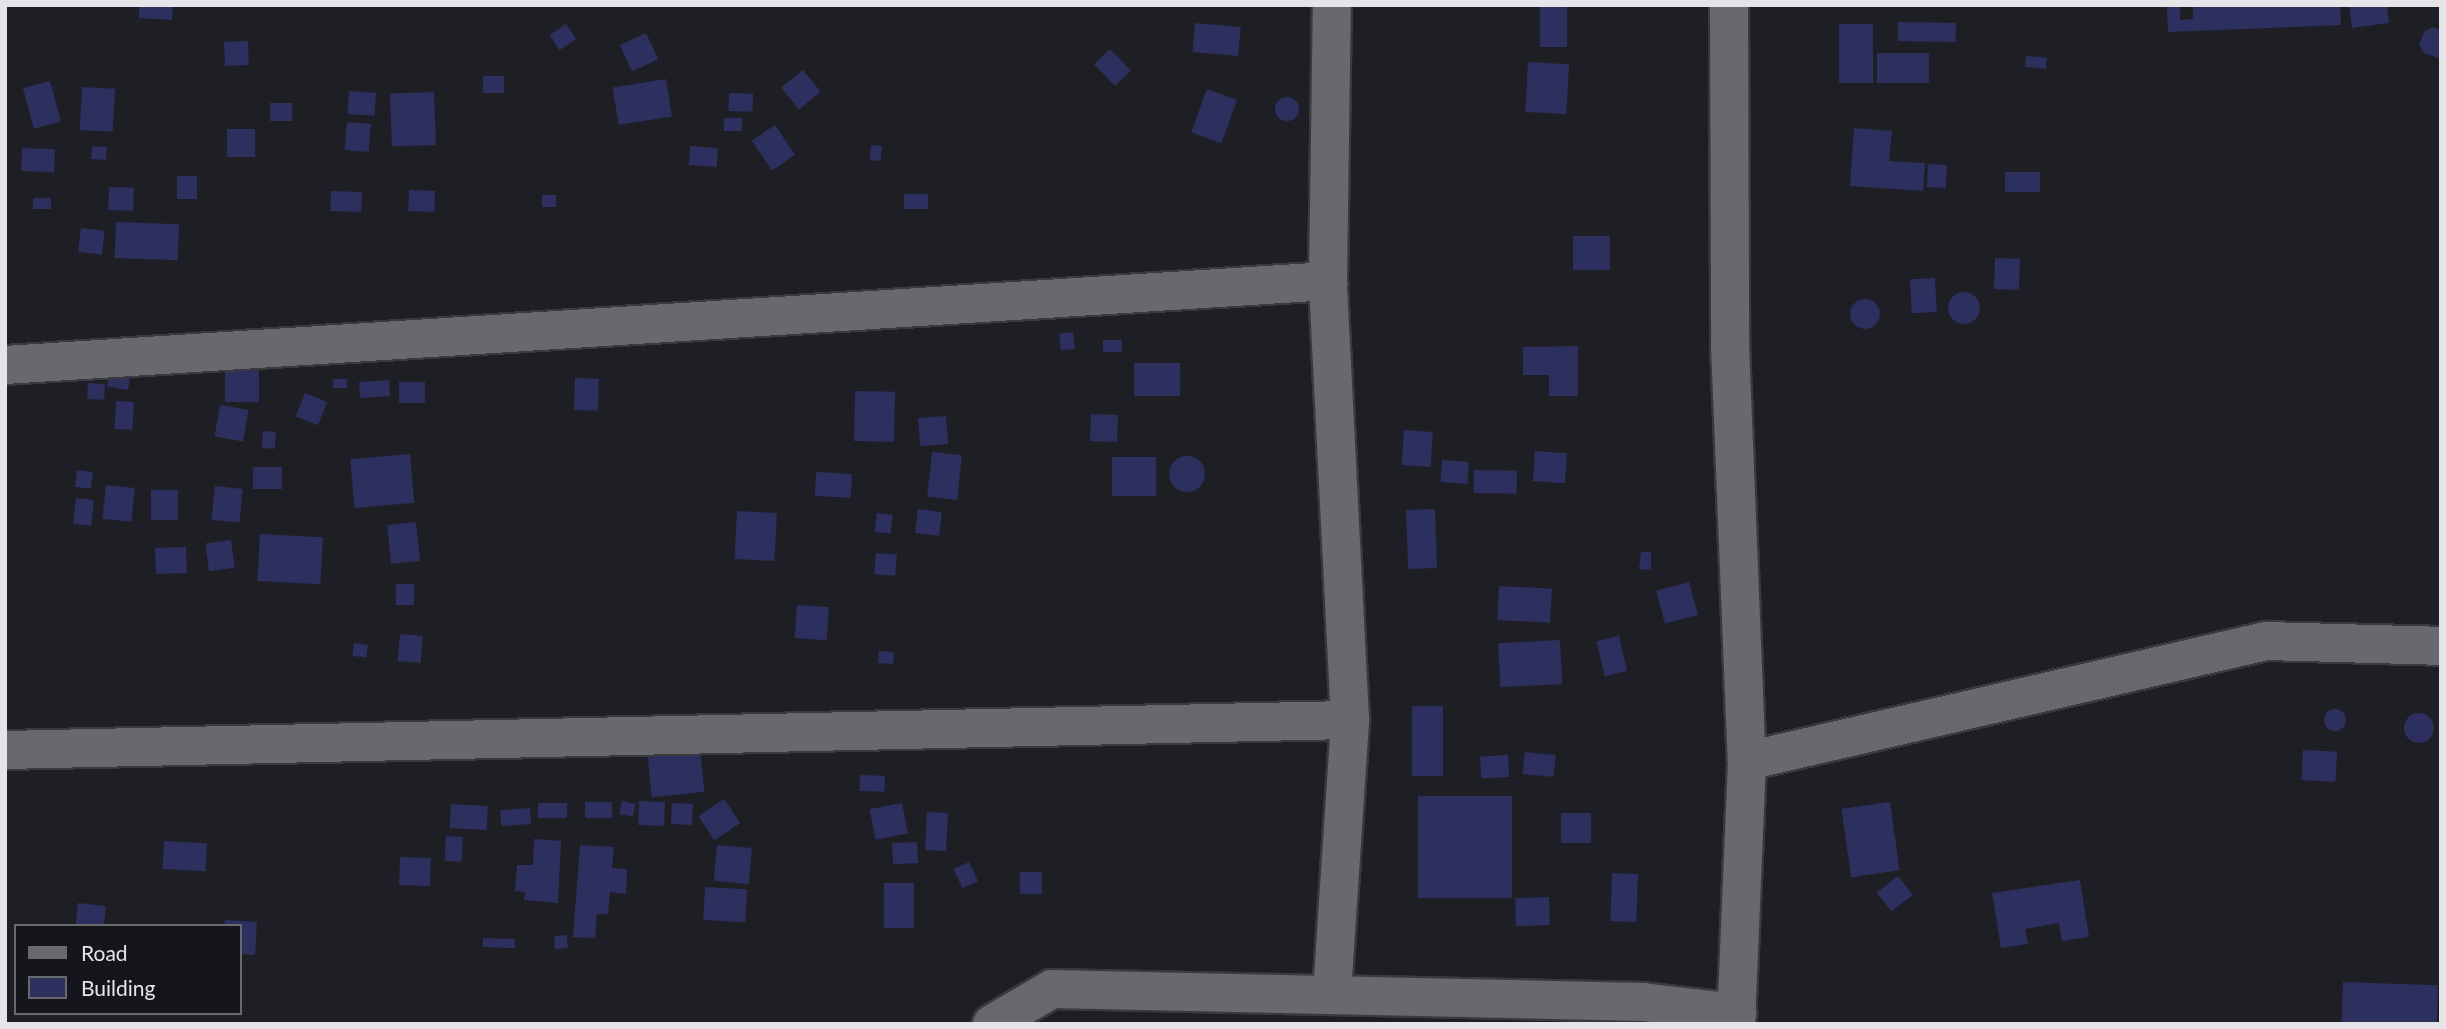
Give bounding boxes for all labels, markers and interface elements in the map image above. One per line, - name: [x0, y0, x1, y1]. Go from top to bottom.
- legend: [14, 924, 242, 1015]
- text: Road: [81, 940, 128, 965]
- text: Building: [81, 975, 156, 1000]

